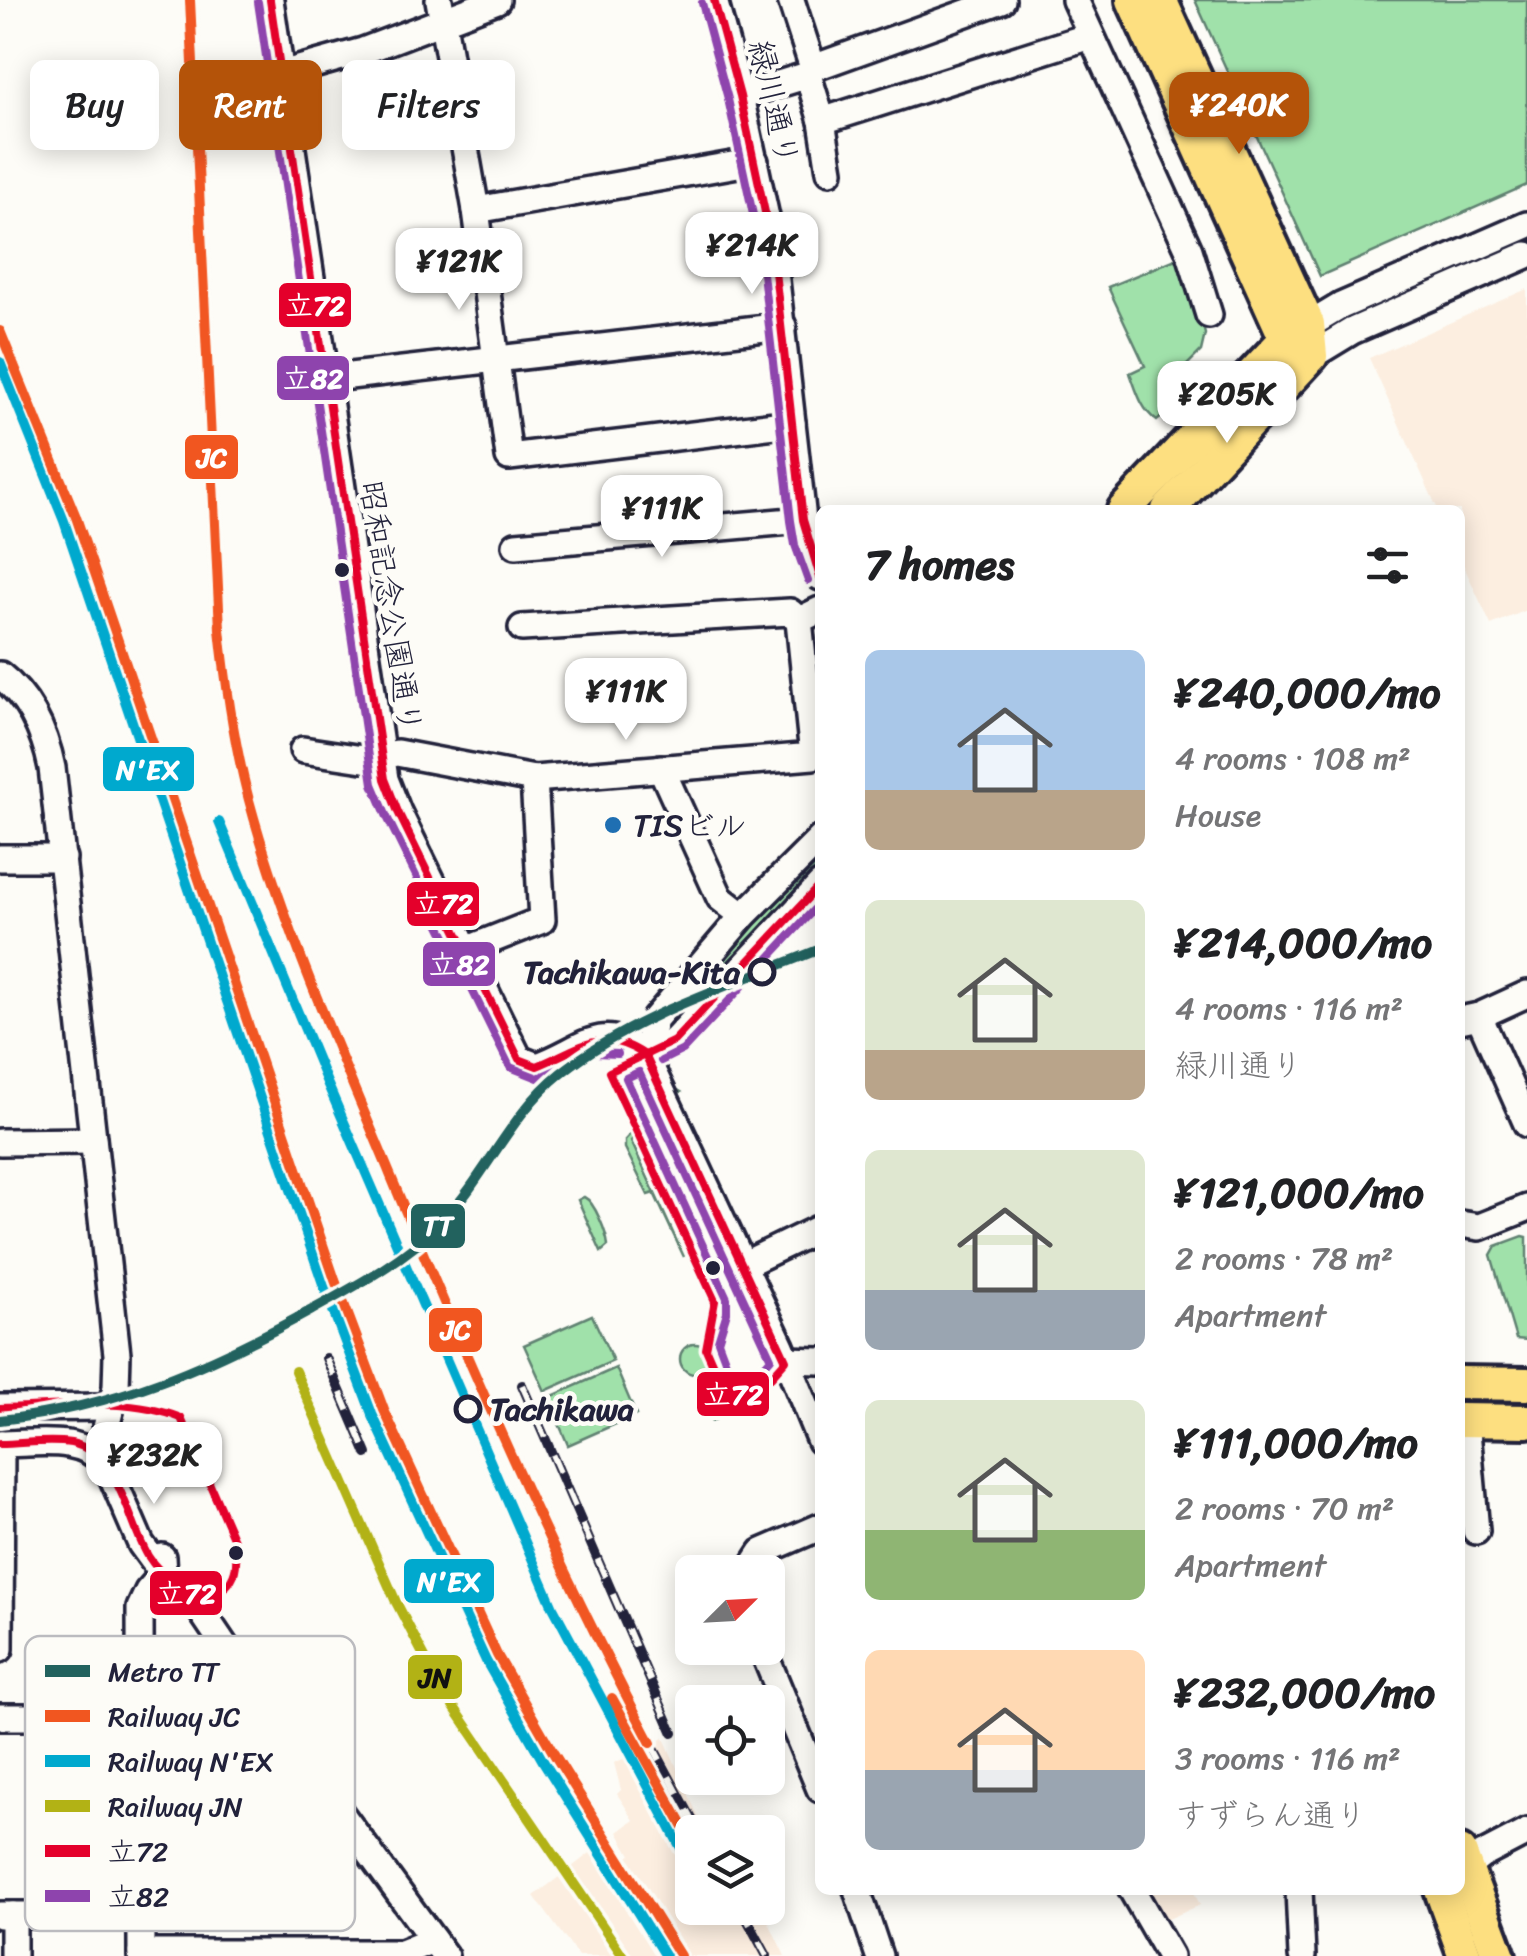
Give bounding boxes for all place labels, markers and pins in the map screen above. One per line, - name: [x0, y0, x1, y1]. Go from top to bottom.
- pin: ¥240K: [1169, 72, 1309, 157]
- pin: ¥214K: [682, 212, 822, 297]
- pin: ¥121K: [389, 228, 529, 313]
- pin: ¥205K: [1157, 361, 1297, 446]
- pin: ¥111K: [592, 475, 732, 560]
- unlabelled marker: [332, 560, 352, 580]
- pin: ¥111K: [556, 658, 696, 743]
- place label: TISビル: [633, 797, 747, 854]
- marker: TISビル: [602, 814, 624, 836]
- place label: Tachikawa-Kita: [523, 944, 741, 1001]
- marker: Tachikawa-Kita: [749, 959, 775, 985]
- unlabelled marker: [703, 1258, 723, 1278]
- place label: Tachikawa: [490, 1381, 634, 1438]
- marker: Tachikawa: [455, 1396, 481, 1422]
- pin: ¥232K: [84, 1422, 224, 1507]
- unlabelled marker: [226, 1543, 246, 1563]

